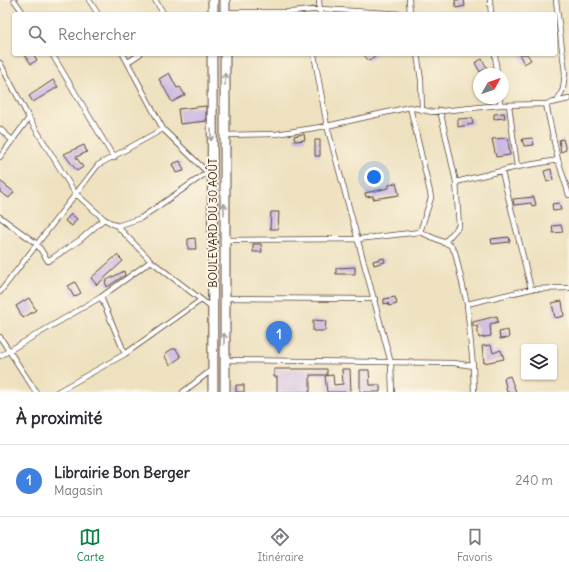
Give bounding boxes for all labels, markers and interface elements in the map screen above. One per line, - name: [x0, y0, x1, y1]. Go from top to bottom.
- search box: [12, 12, 557, 56]
- icon: search: [26, 23, 48, 45]
- text: Rechercher: [58, 25, 136, 44]
- north arrow: [473, 68, 509, 104]
- one-way arrow: [221, 73, 229, 86]
- one-way arrow: [207, 128, 215, 141]
- street label: BOULEVARD DU 30 AOÛT: [205, 158, 220, 288]
- your location: [364, 167, 384, 187]
- one-way arrow: [221, 203, 228, 216]
- pin: 1: [266, 321, 292, 354]
- one-way arrow: [220, 333, 228, 346]
- map controls: [521, 344, 557, 380]
- button: layers: [521, 344, 557, 380]
- text: À proximité: [16, 407, 102, 429]
- text: Librairie Bon Berger: [54, 463, 190, 482]
- text: 1: [26, 472, 32, 489]
- text: 240 m: [516, 472, 553, 489]
- text: Magasin: [54, 482, 103, 499]
- tab: Carte: [77, 526, 104, 564]
- tab: Itinéraire: [257, 526, 304, 564]
- tab: Favoris: [457, 526, 492, 564]

